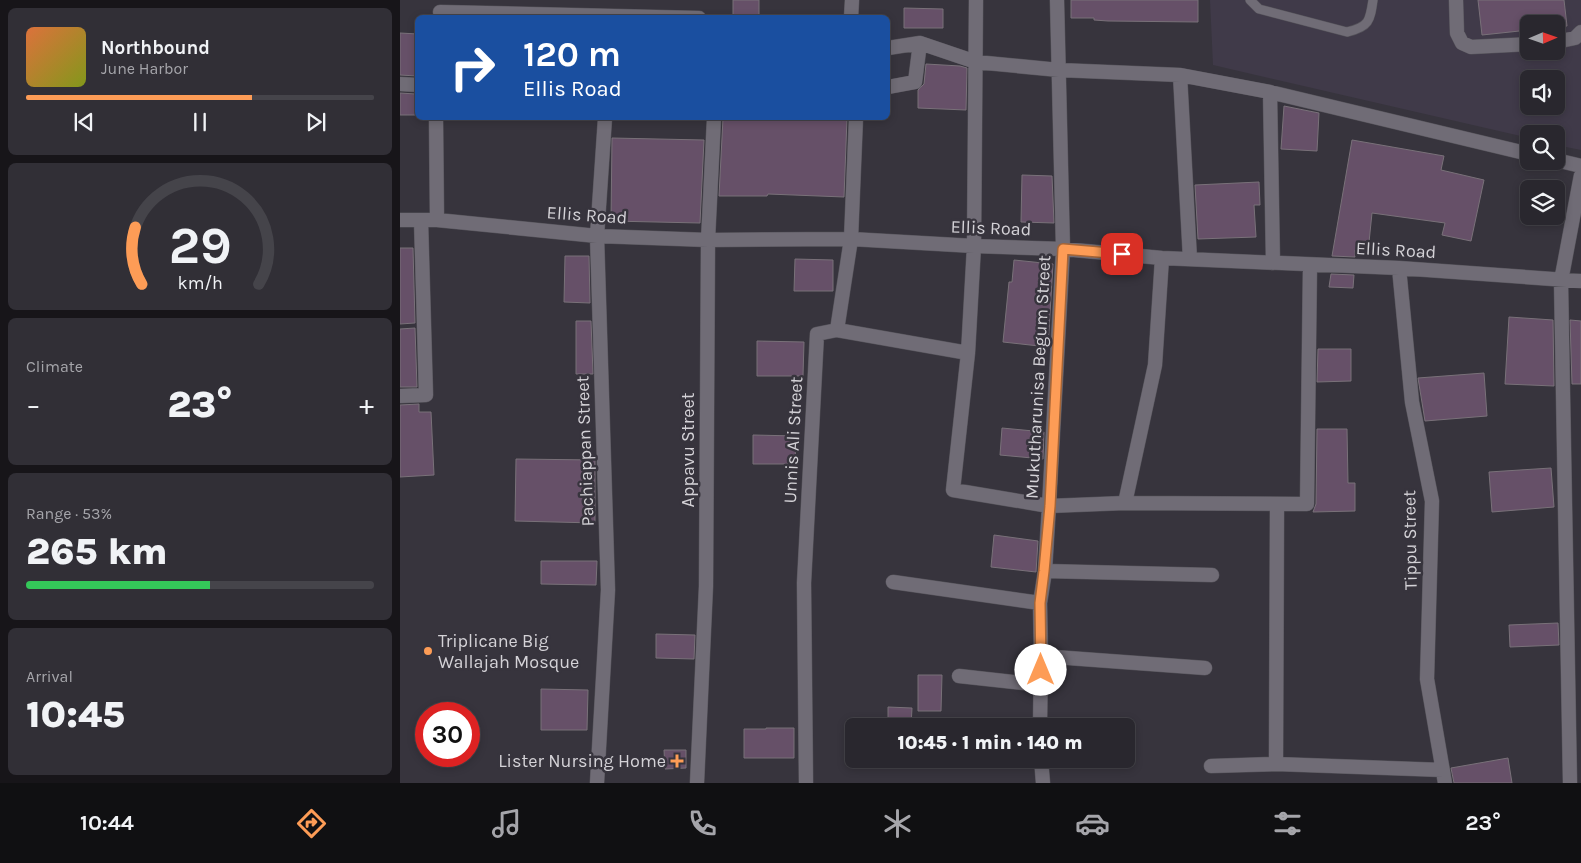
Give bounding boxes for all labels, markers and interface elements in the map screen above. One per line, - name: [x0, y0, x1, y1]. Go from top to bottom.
- north arrow: [1520, 15, 1565, 60]
- map controls: [1520, 15, 1565, 225]
- text: 120 m: [523, 34, 621, 75]
- icon: right: [440, 35, 505, 100]
- text: Northbound: [101, 37, 210, 59]
- text: June Harbor: [101, 59, 188, 78]
- button: sound: [1520, 70, 1565, 115]
- text: Ellis Road: [523, 76, 622, 102]
- icon: previous: [70, 108, 98, 136]
- icon: pause: [186, 108, 214, 136]
- icon: next: [302, 108, 330, 136]
- button: search: [1520, 125, 1565, 170]
- button: layers: [1520, 180, 1565, 225]
- street label: Ellis Road: [546, 201, 628, 229]
- text: 29: [168, 215, 232, 276]
- street label: Ellis Road: [950, 216, 1032, 240]
- pin: [1101, 233, 1143, 275]
- street label: Ellis Road: [1355, 237, 1437, 263]
- icon: arrive: [1108, 240, 1136, 268]
- street label: Mukutharunisa Begum Street: [1021, 254, 1055, 499]
- text: km/h: [177, 273, 223, 294]
- text: Climate: [26, 357, 83, 376]
- street label: Pachiappan Street: [571, 375, 599, 527]
- street label: Unnis Ali Street: [779, 376, 807, 504]
- text: 23°: [167, 382, 233, 427]
- text: −: [26, 388, 41, 421]
- text: +: [359, 388, 374, 421]
- street label: Appavu Street: [677, 392, 699, 507]
- street label: Tippu Street: [1398, 490, 1422, 590]
- text: Range · 53%: [26, 504, 112, 523]
- text: 265 km: [26, 529, 168, 574]
- place label: Triplicane Big Wallajah Mosque: [438, 630, 579, 673]
- position arrow: [1014, 643, 1066, 695]
- marker: Triplicane Big Wallajah Mosque: [422, 645, 434, 657]
- text: Arrival: [26, 667, 73, 686]
- text: 10:45: [26, 692, 125, 737]
- speed limit sign: 30: [415, 702, 480, 767]
- text: 10:45 · 1 min · 140 m: [898, 732, 1082, 754]
- place label: Lister Nursing Home: [498, 750, 666, 772]
- marker: Lister Nursing Home: [670, 754, 684, 768]
- icon: directions: [294, 806, 329, 841]
- icon: music: [489, 806, 524, 841]
- icon: phone: [685, 806, 720, 841]
- icon: climate: [880, 806, 915, 841]
- icon: car: [1075, 806, 1110, 841]
- icon: filters: [1270, 806, 1305, 841]
- text: 10:44: [80, 810, 134, 836]
- text: 23°: [1465, 810, 1501, 836]

